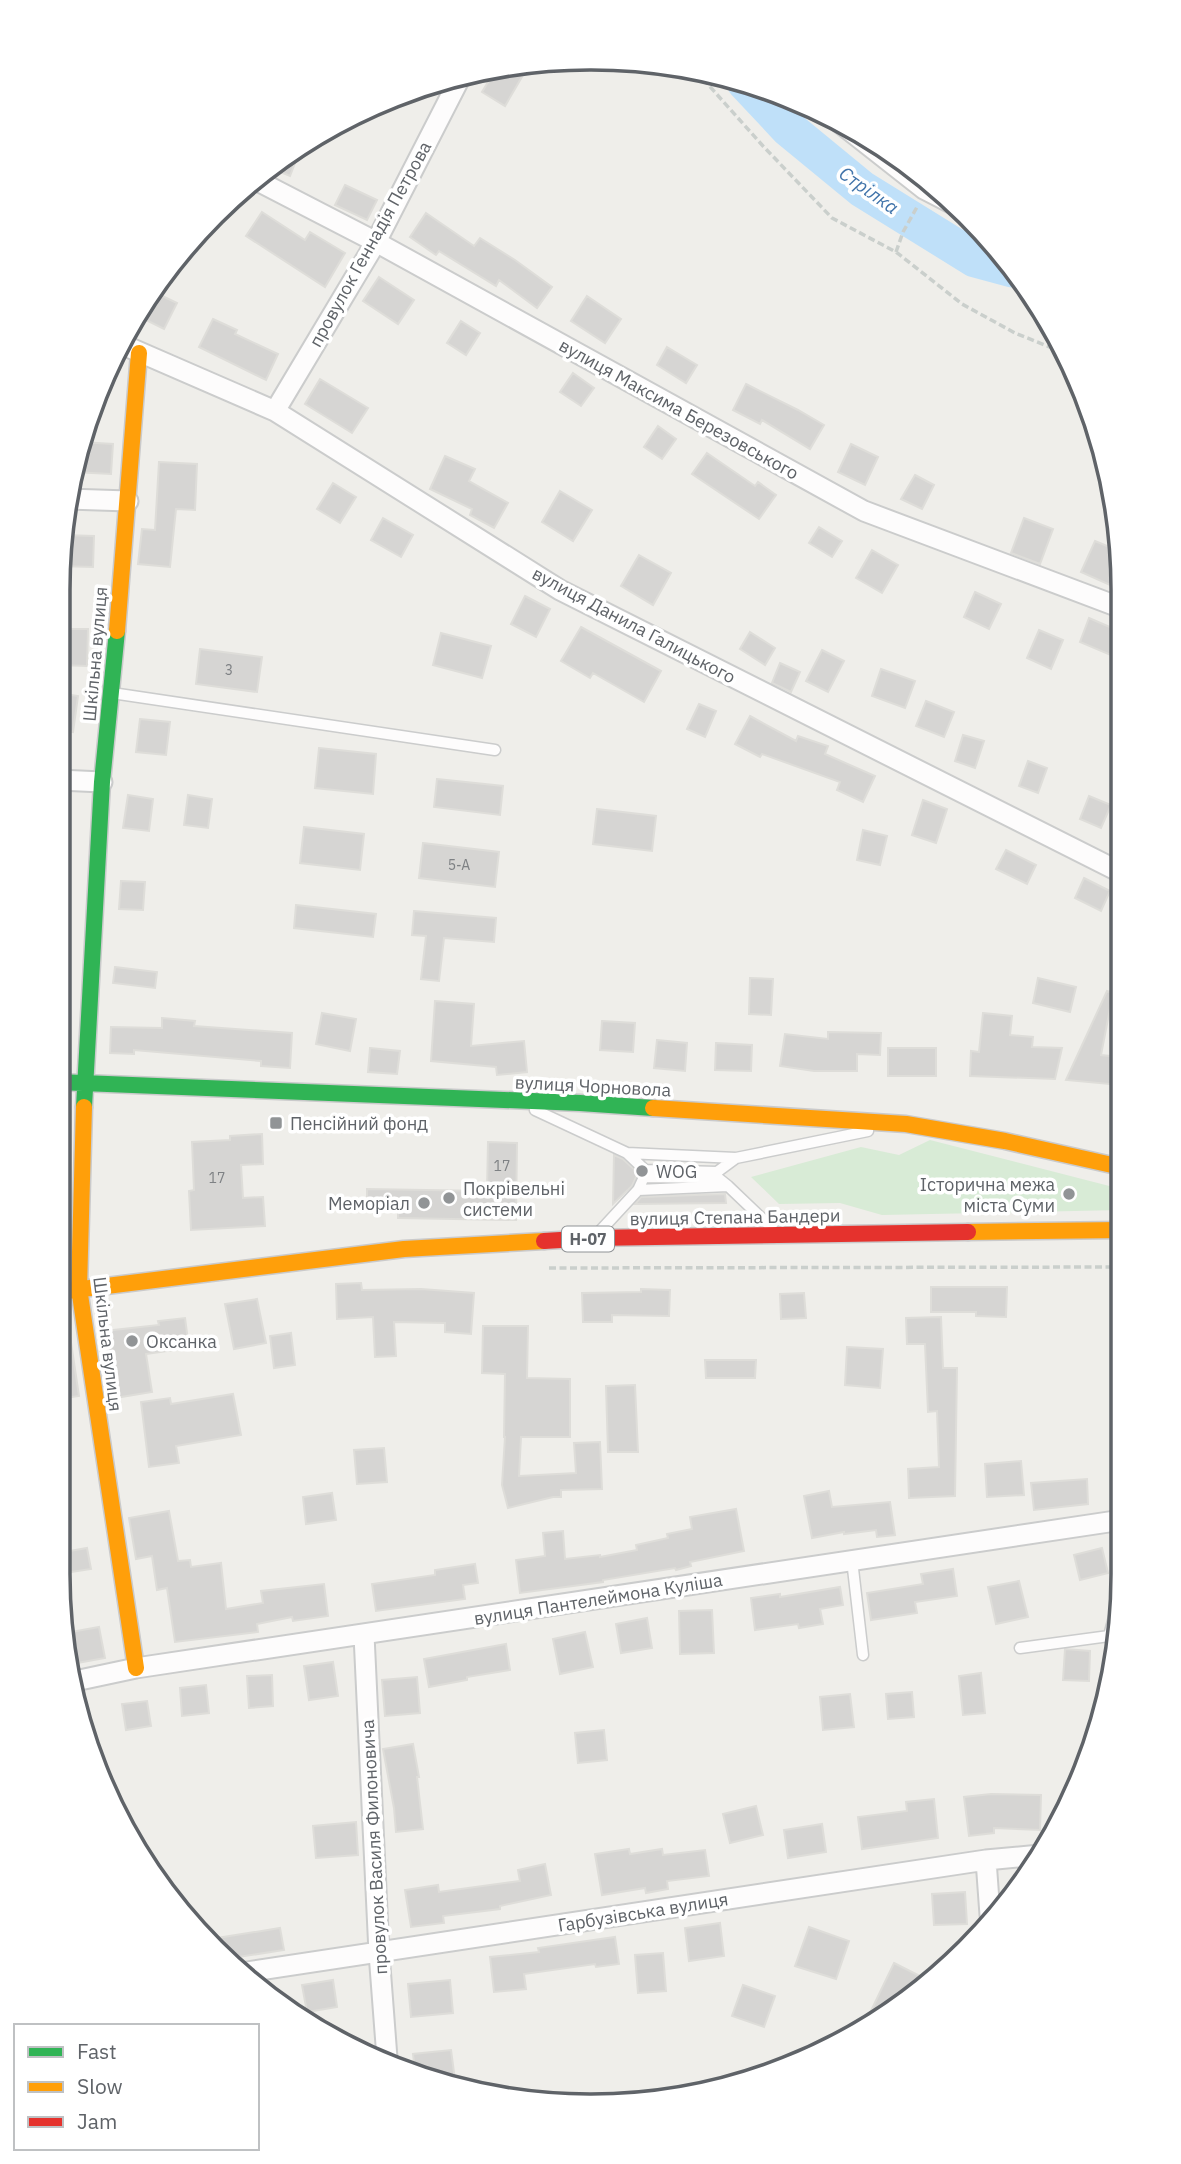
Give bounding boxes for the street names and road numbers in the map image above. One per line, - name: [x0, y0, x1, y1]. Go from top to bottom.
- street label: провулок Геннадія Петрова: [304, 137, 436, 351]
- street label: вулиця Максима Березовського: [555, 333, 803, 485]
- street label: вулиця Данила Галицького: [528, 562, 740, 688]
- street label: Шкільна вулиця: [78, 586, 112, 722]
- street label: вулиця Чорновола: [514, 1070, 672, 1102]
- street label: вулиця Степана Бандери: [629, 1204, 841, 1230]
- road number: Н-07: [562, 1226, 614, 1252]
- street label: Шкільна вулиця: [88, 1275, 128, 1413]
- street label: вулиця Пантелеймона Куліша: [472, 1568, 724, 1630]
- street label: провулок Василя Филоновича: [356, 1718, 392, 1975]
- street label: Гарбузівська вулиця: [556, 1887, 730, 1937]

